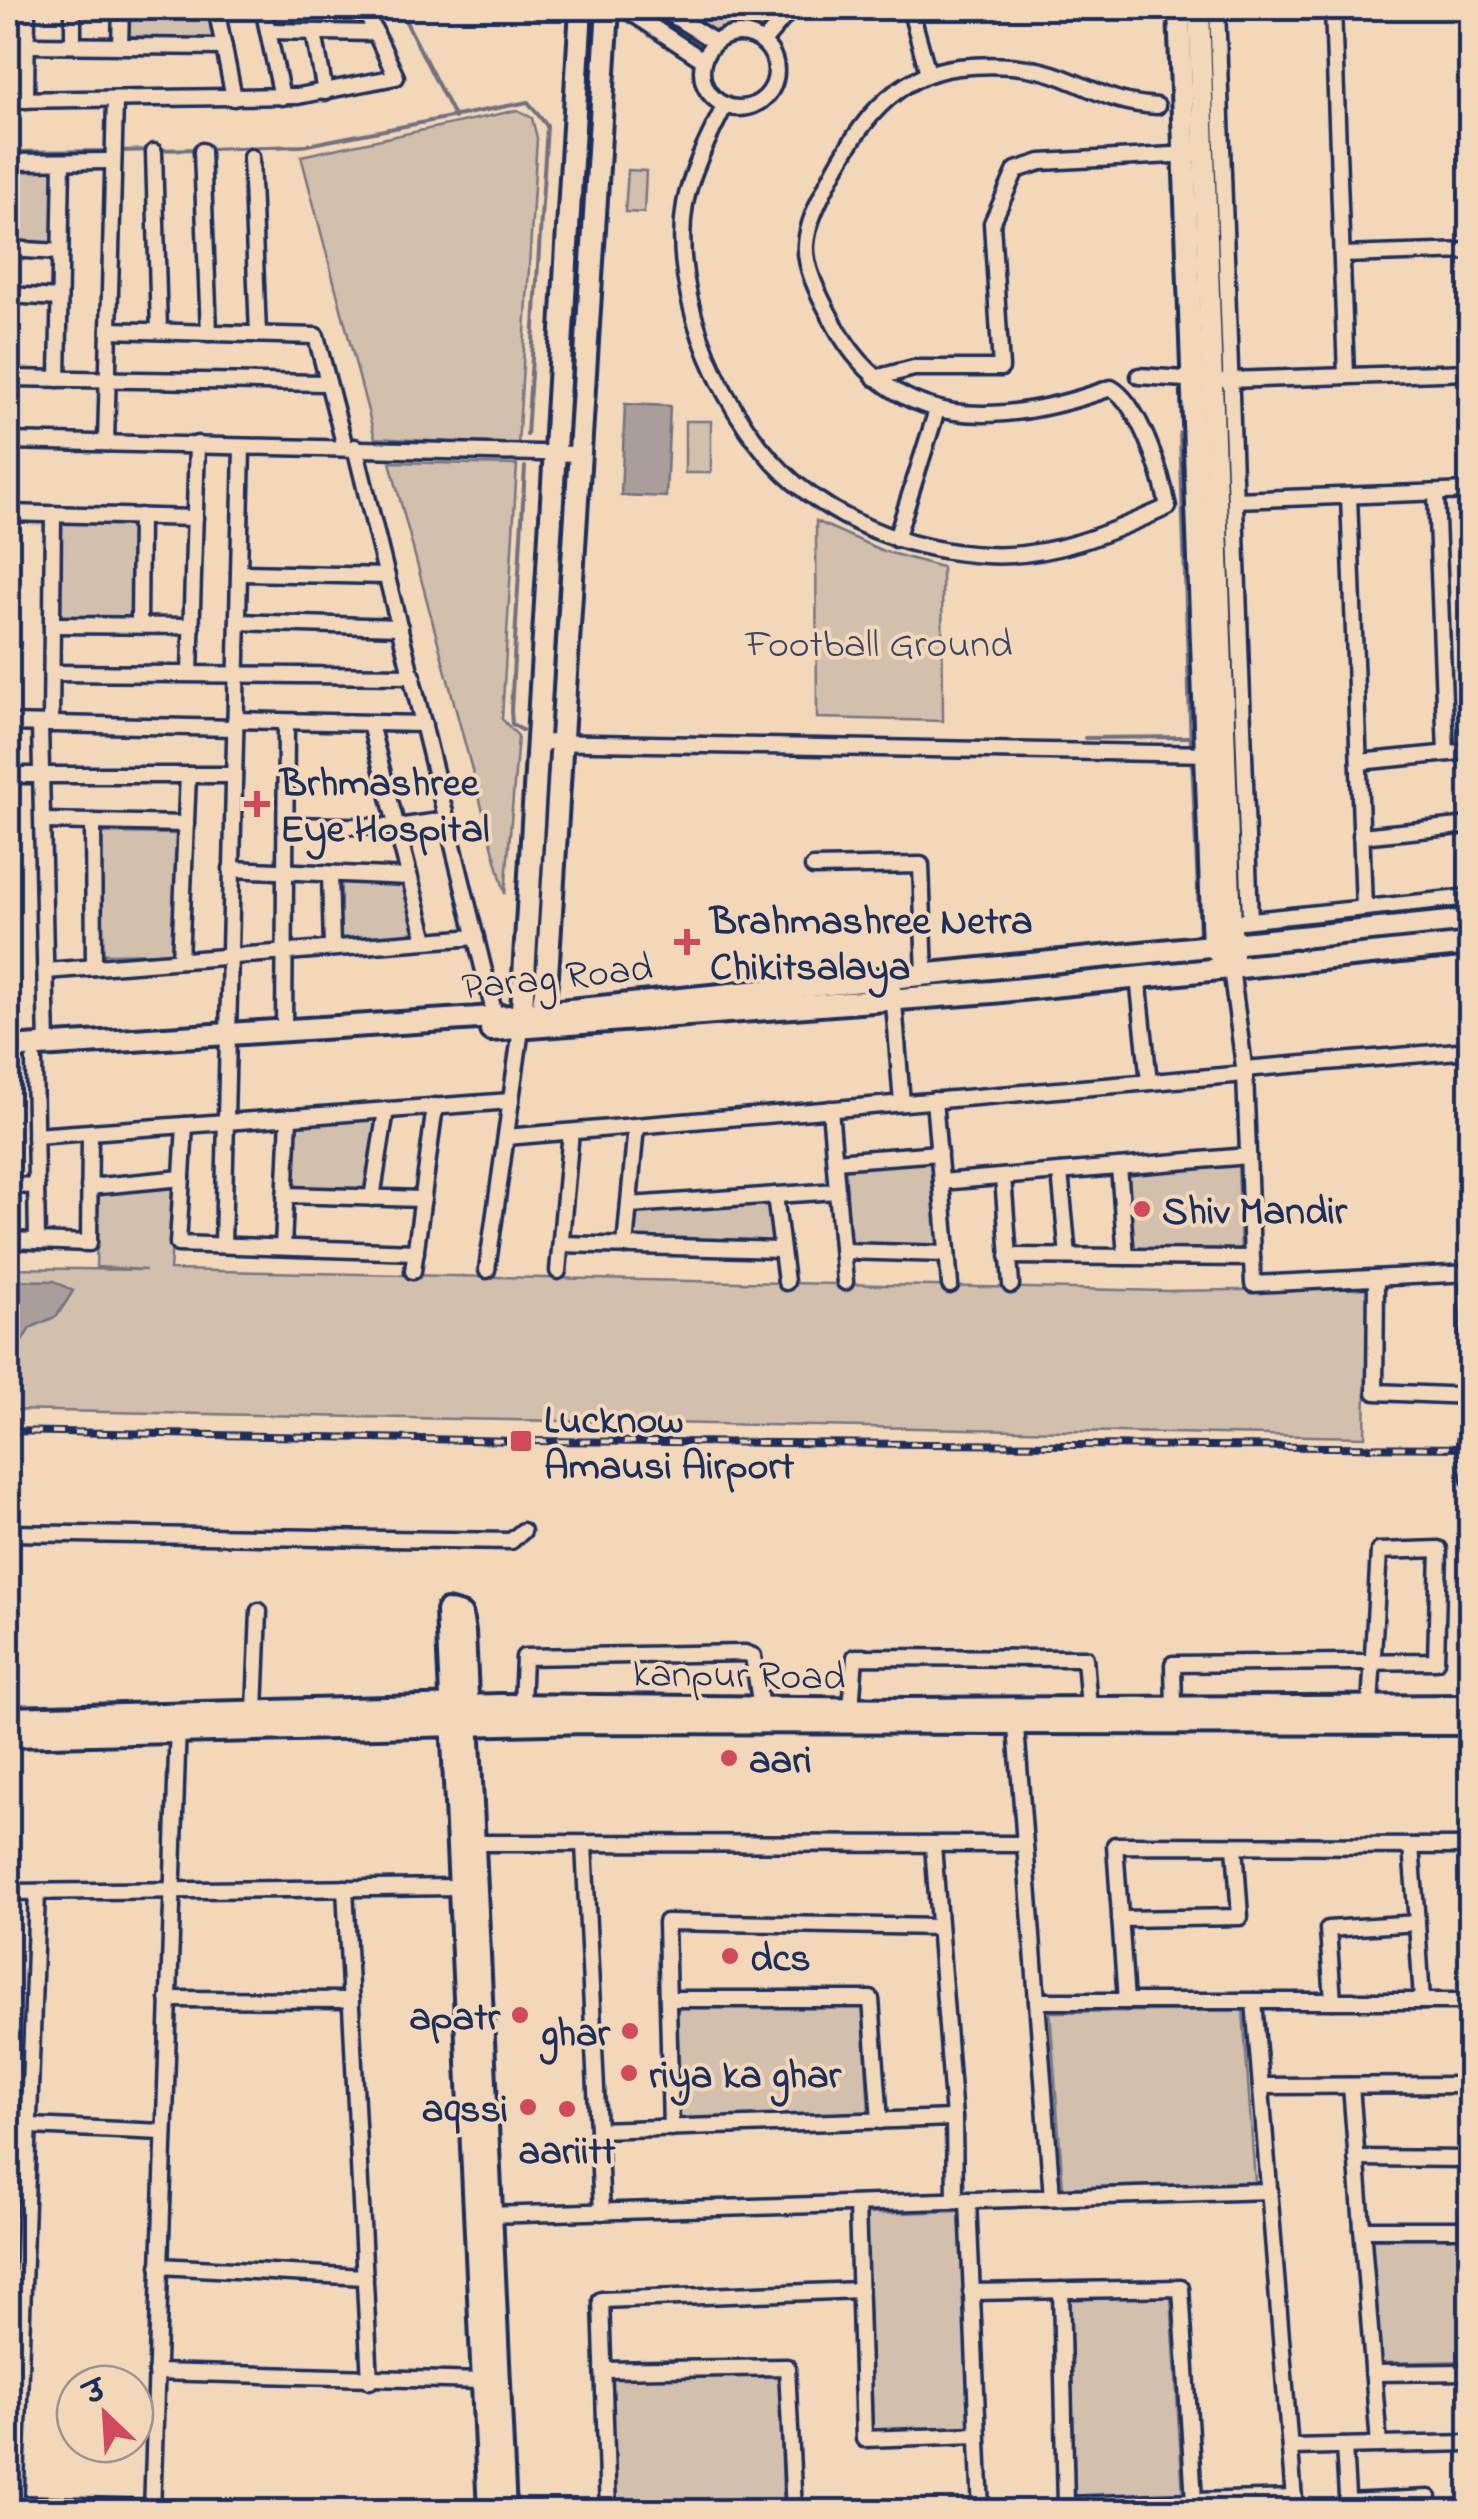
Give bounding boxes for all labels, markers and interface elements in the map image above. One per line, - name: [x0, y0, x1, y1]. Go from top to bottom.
- park label: Football Ground: [745, 617, 1012, 676]
- place label: Brhmashree Eye Hospital: [278, 756, 490, 861]
- marker: Brhmashree Eye Hospital: [244, 791, 270, 817]
- place label: Brahmashree Netra Chikitsalaya: [708, 894, 1033, 999]
- marker: Brahmashree Netra Chikitsalaya: [674, 929, 700, 955]
- street label: Parag Road: [459, 940, 656, 1019]
- place label: Shiv Mandir: [1162, 1184, 1349, 1243]
- marker: Shiv Mandir: [1131, 1198, 1153, 1220]
- place label: Lucknow Amausi Airport: [544, 1393, 795, 1498]
- marker: Lucknow Amausi Airport: [508, 1428, 534, 1454]
- street label: kanpur Road: [632, 1646, 846, 1709]
- place label: aari: [749, 1733, 812, 1792]
- marker: aari: [718, 1747, 740, 1769]
- place label: dcs: [750, 1931, 811, 1990]
- marker: dcs: [719, 1945, 741, 1967]
- place label: apatr: [409, 1990, 502, 2049]
- marker: apatr: [509, 2004, 531, 2026]
- place label: ghar: [540, 2006, 612, 2065]
- marker: ghar: [619, 2020, 641, 2042]
- place label: riya ka ghar: [649, 2048, 843, 2107]
- marker: riya ka ghar: [618, 2062, 640, 2084]
- place label: aqssi: [422, 2082, 508, 2141]
- marker: aqssi: [517, 2096, 539, 2118]
- marker: aariitt: [556, 2098, 578, 2120]
- place label: aariitt: [519, 2124, 616, 2183]
- north arrow: [55, 2364, 155, 2464]
- text: उ: [76, 2371, 115, 2418]

